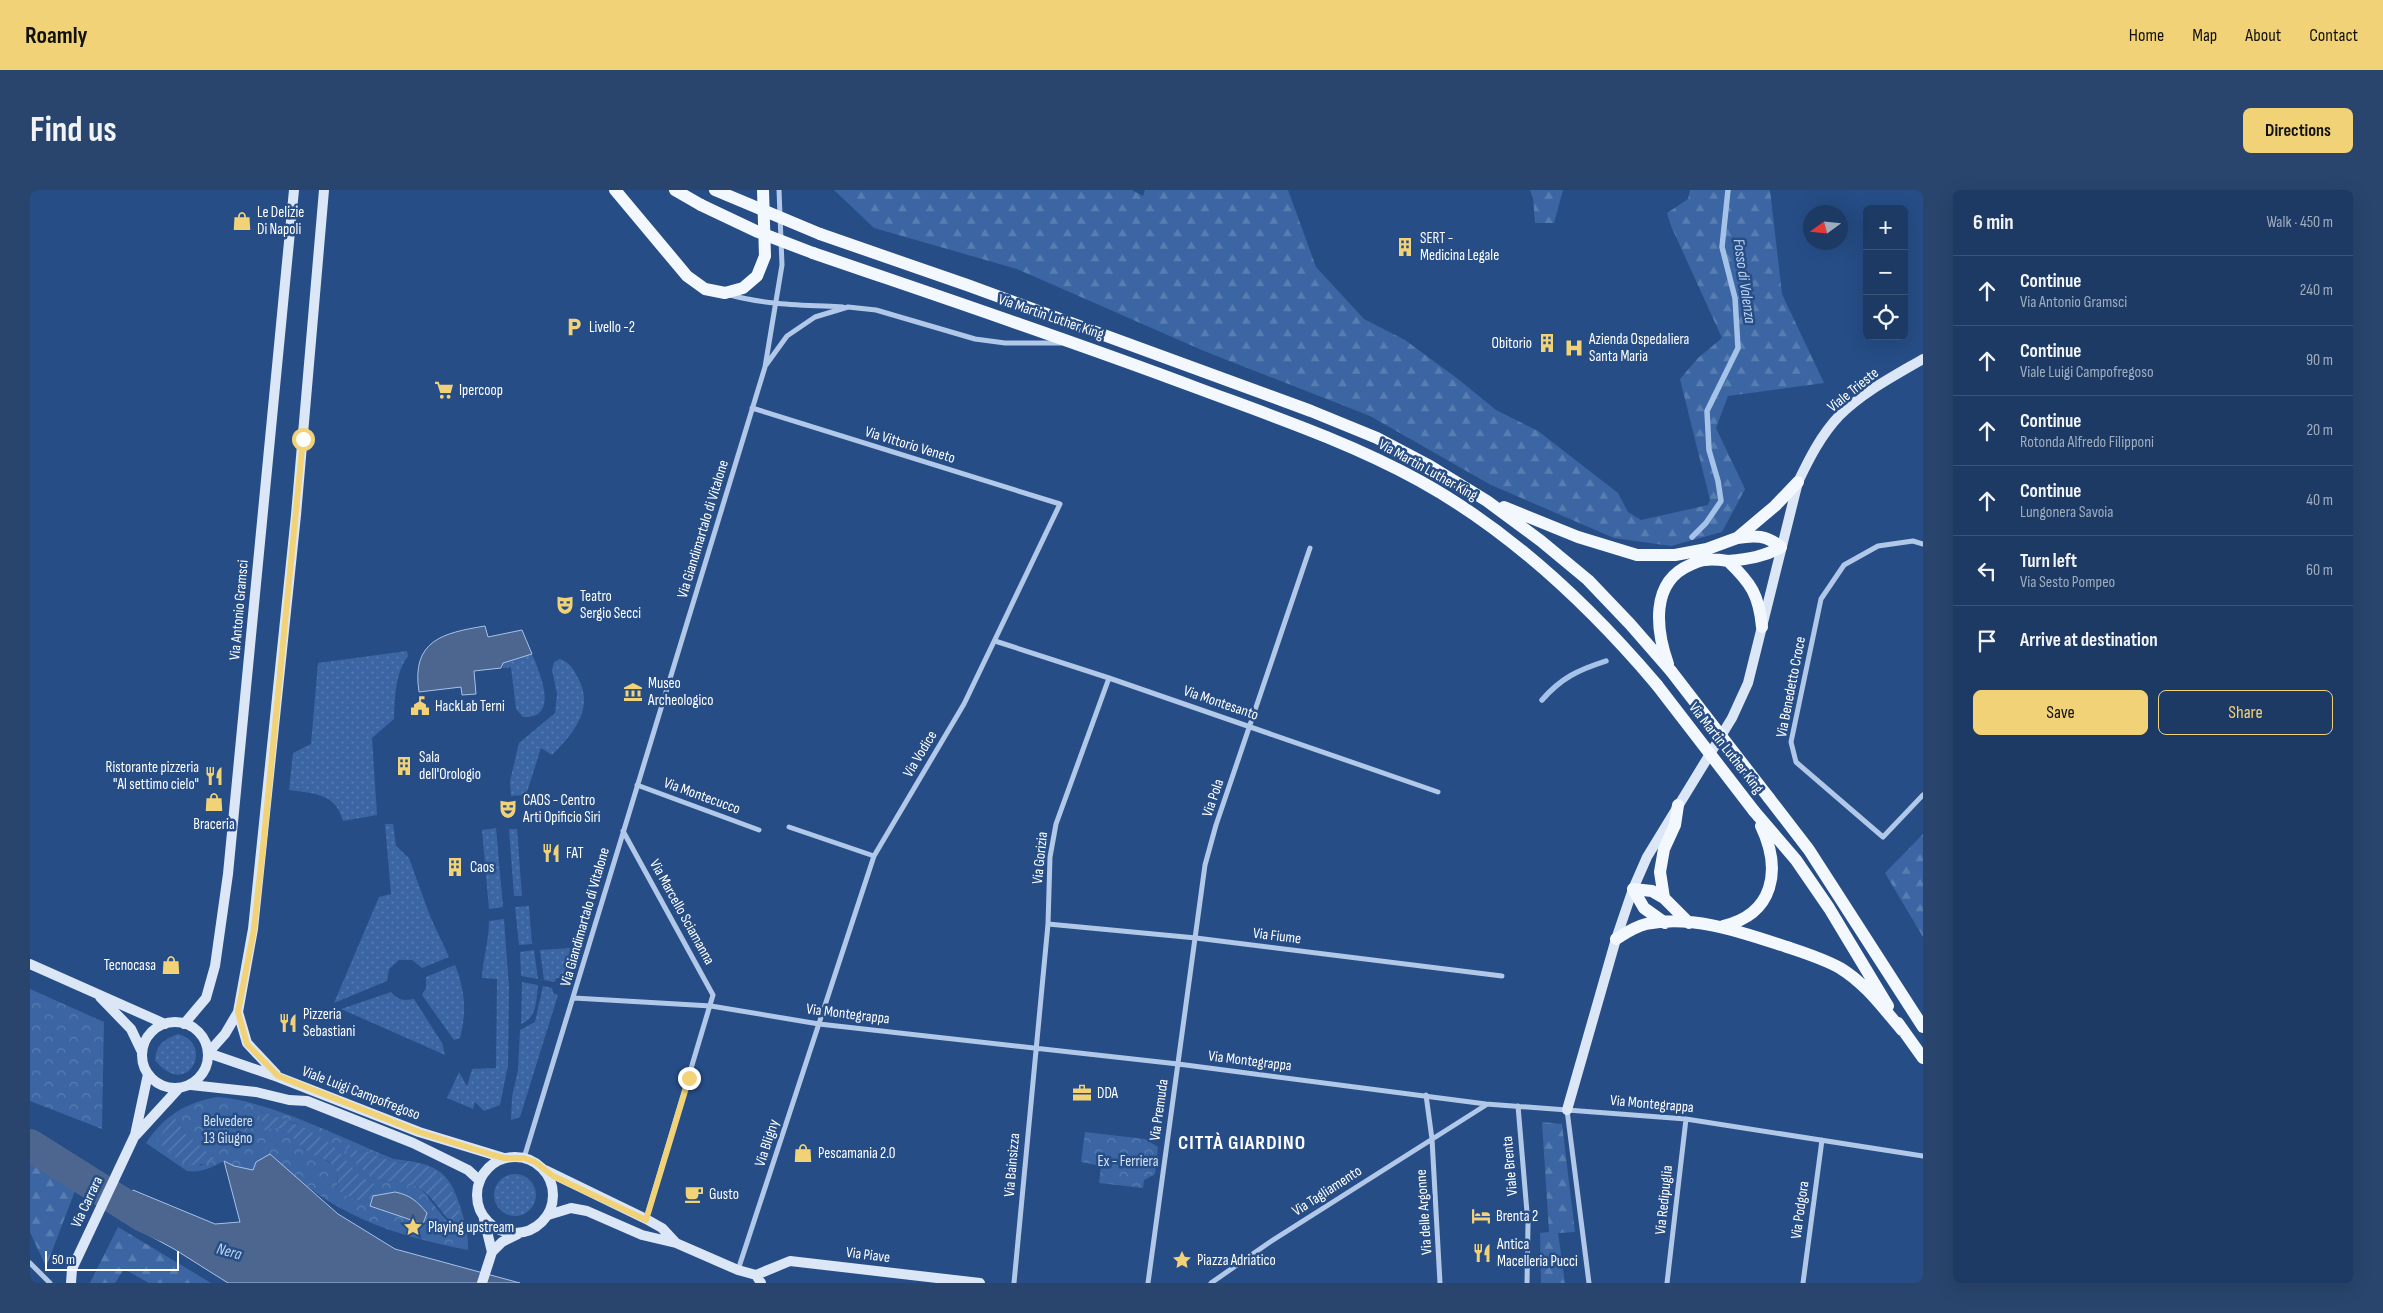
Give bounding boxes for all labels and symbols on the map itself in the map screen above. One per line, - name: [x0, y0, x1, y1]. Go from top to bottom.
- place label: Le Delizie Di Napoli: [257, 203, 304, 239]
- north arrow: [1803, 205, 1848, 250]
- shop icon: Le Delizie Di Napoli: [231, 210, 253, 232]
- place label: SERT - Medicina Legale: [1420, 229, 1499, 265]
- building icon: SERT - Medicina Legale: [1394, 236, 1416, 258]
- water label: Fosso di Valenza: [1729, 238, 1759, 325]
- street label: Via Martin Luther King: [996, 290, 1106, 344]
- parking icon: Livello -2: [563, 316, 585, 338]
- place label: Livello -2: [589, 318, 635, 337]
- place label: Azienda Ospedaliera Santa Maria: [1588, 330, 1690, 366]
- building icon: Obitorio: [1536, 332, 1558, 354]
- place label: Obitorio: [1492, 334, 1532, 353]
- hospital icon: Azienda Ospedaliera Santa Maria: [1563, 337, 1585, 359]
- street label: Viale Trieste: [1824, 364, 1882, 416]
- supermarket icon: Ipercoop: [433, 379, 455, 401]
- place label: Ipercoop: [459, 381, 503, 400]
- street label: Via Vittorio Veneto: [862, 422, 958, 468]
- route start: [292, 428, 315, 451]
- street label: Via Martin Luther King: [1375, 435, 1481, 505]
- street label: Via Giandimartalo di Vitalone: [673, 458, 733, 600]
- street label: Via Antonio Gramsci: [225, 559, 253, 661]
- place label: Teatro Sergio Secci: [580, 587, 641, 623]
- theatre icon: Teatro Sergio Secci: [554, 594, 576, 616]
- street label: Via Benedetto Croce: [1772, 635, 1810, 739]
- place label: Museo Archeologico: [647, 674, 713, 710]
- museum icon: Museo Archeologico: [622, 681, 644, 703]
- street label: Via Montesanto: [1181, 681, 1261, 725]
- public building icon: HackLab Terni: [409, 695, 431, 717]
- place label: HackLab Terni: [435, 697, 505, 716]
- street label: Via Martin Luther King: [1684, 699, 1768, 797]
- street label: Via Vodice: [899, 727, 941, 781]
- place label: Sala dell'Orologio: [419, 748, 481, 784]
- building icon: Sala dell'Orologio: [393, 755, 415, 777]
- place label: Ristorante pizzeria "Al settimo cielo": [106, 758, 199, 794]
- restaurant icon: Ristorante pizzeria "Al settimo cielo": [203, 765, 225, 787]
- street label: Via Montecucco: [661, 773, 743, 819]
- street label: Via Pola: [1198, 776, 1228, 819]
- shop icon: Braceria: [203, 791, 225, 813]
- place label: CAOS - Centro Arti Opificio Siri: [522, 791, 601, 827]
- theatre icon: CAOS - Centro Arti Opificio Siri: [497, 798, 519, 820]
- place label: Braceria: [193, 815, 235, 834]
- street label: Via Gorizia: [1028, 831, 1052, 885]
- restaurant icon: FAT: [540, 842, 562, 864]
- place label: FAT: [566, 844, 584, 863]
- street label: Via Giandimartalo di Vitalone: [556, 845, 614, 989]
- building icon: Caos: [444, 856, 466, 878]
- street label: Via Marcello Sciamanna: [645, 856, 719, 968]
- place label: Caos: [470, 858, 494, 877]
- street label: Via Fiume: [1252, 924, 1302, 948]
- shop icon: Tecnocasa: [160, 954, 182, 976]
- place label: Tecnocasa: [104, 956, 156, 975]
- street label: Via Montegrappa: [805, 999, 891, 1029]
- place label: Pizzeria Sebastiani: [303, 1005, 355, 1041]
- restaurant icon: Pizzeria Sebastiani: [277, 1012, 299, 1034]
- street label: Via Montegrappa: [1207, 1046, 1293, 1076]
- street label: Viale Luigi Campofregoso: [299, 1062, 423, 1124]
- route end: [678, 1067, 701, 1090]
- street label: Via Premuda: [1145, 1078, 1173, 1142]
- office icon: DDA: [1071, 1082, 1093, 1104]
- place label: DDA: [1097, 1084, 1119, 1103]
- street label: Via Montegrappa: [1609, 1091, 1695, 1117]
- park label: Belvedere 13 Giugno: [203, 1112, 253, 1148]
- street label: Via Bligny: [750, 1117, 784, 1169]
- district label: CITTÀ GIARDINO: [1178, 1131, 1306, 1155]
- street label: Via Bainsizza: [1000, 1132, 1024, 1198]
- street label: Viale Brenta: [1498, 1135, 1522, 1197]
- shop icon: Pescamania 2.0: [792, 1142, 814, 1164]
- place label: Pescamania 2.0: [818, 1144, 895, 1163]
- park label: Ex - Ferriera: [1098, 1152, 1159, 1171]
- street label: Via Tagliamento: [1289, 1161, 1365, 1221]
- street label: Via Redipuglia: [1651, 1164, 1677, 1236]
- street label: Via delle Argonne: [1412, 1169, 1436, 1255]
- street label: Via Carrara: [67, 1173, 107, 1231]
- street label: Via Podgora: [1787, 1179, 1814, 1240]
- cafe icon: Gusto: [683, 1183, 705, 1205]
- place label: Gusto: [709, 1185, 739, 1204]
- hotel icon: Brenta 2: [1470, 1205, 1492, 1227]
- place label: Brenta 2: [1496, 1207, 1538, 1226]
- place icon: Playing upstream: [402, 1216, 424, 1238]
- place label: Playing upstream: [428, 1218, 514, 1237]
- place label: Antica Macelleria Pucci: [1496, 1235, 1578, 1271]
- water label: Nera: [214, 1240, 244, 1265]
- restaurant icon: Antica Macelleria Pucci: [1471, 1242, 1493, 1264]
- street label: Via Piave: [845, 1243, 891, 1267]
- scale bar: [45, 1248, 179, 1271]
- place icon: Piazza Adriatico: [1171, 1249, 1193, 1271]
- place label: Piazza Adriatico: [1197, 1251, 1276, 1270]

